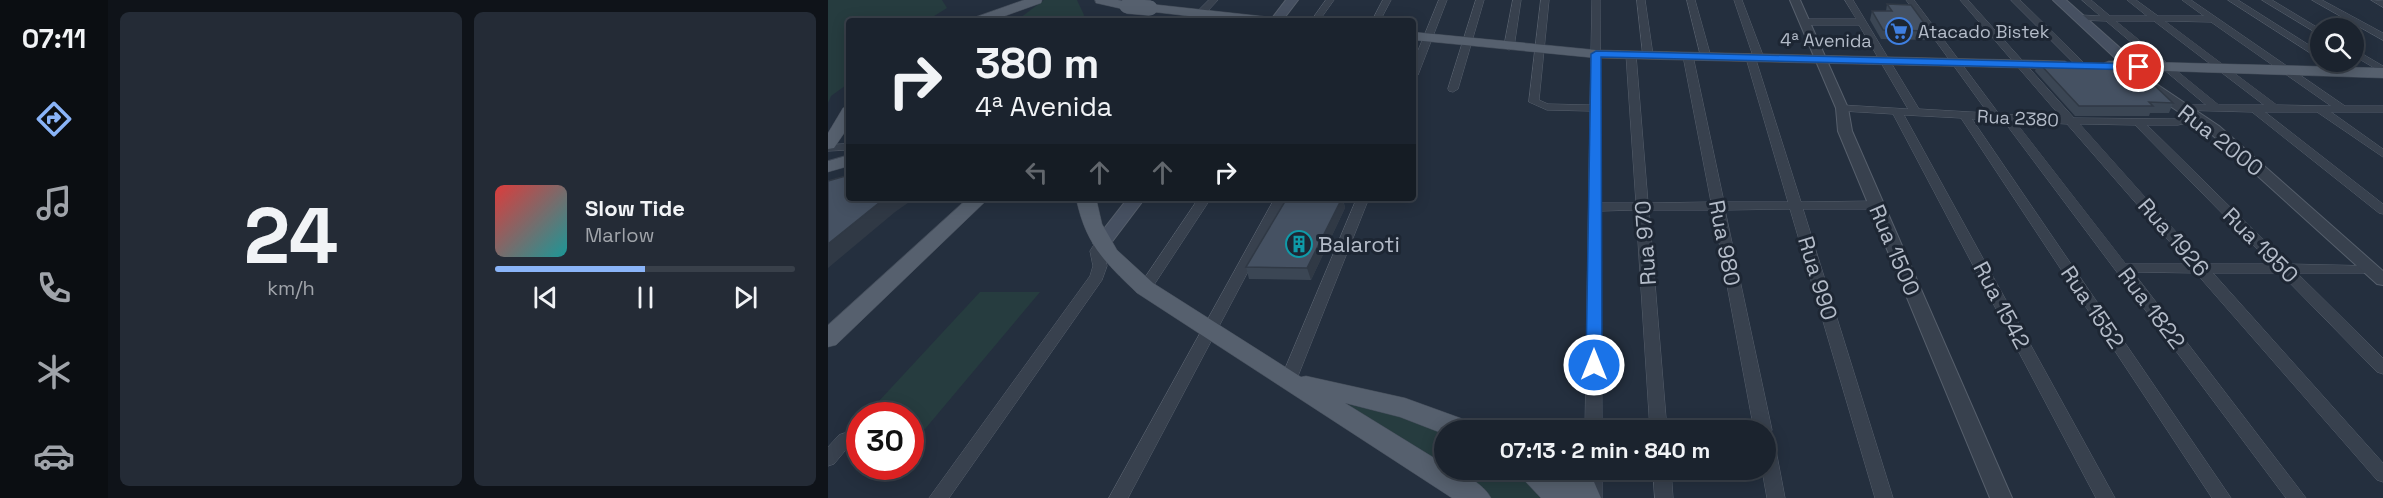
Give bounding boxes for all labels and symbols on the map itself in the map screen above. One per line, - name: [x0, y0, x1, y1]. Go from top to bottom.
- supermarket icon: Atacado Bistek: [1884, 16, 1914, 46]
- place label: Atacado Bistek: [1918, 20, 2050, 43]
- street label: 4ª Avenida: [1780, 28, 1872, 52]
- pin: [2113, 41, 2164, 92]
- street label: Rua 2000: [2172, 98, 2270, 182]
- street label: Rua 2380: [1977, 104, 2059, 132]
- street label: Rua 1926: [2132, 192, 2216, 282]
- street label: Rua 980: [1703, 198, 1747, 288]
- street label: Rua 970: [1628, 200, 1662, 286]
- street label: Rua 1500: [1863, 200, 1927, 300]
- street label: Rua 1950: [2217, 201, 2305, 289]
- building icon: Balaroti: [1284, 229, 1314, 259]
- place label: Balaroti: [1318, 230, 1400, 258]
- street label: Rua 990: [1792, 232, 1844, 324]
- street label: Rua 1542: [1967, 256, 2037, 354]
- street label: Rua 1552: [2055, 260, 2131, 354]
- street label: Rua 1822: [2112, 262, 2192, 354]
- position arrow: [1562, 333, 1626, 397]
- speed limit sign: 30: [846, 402, 924, 480]

